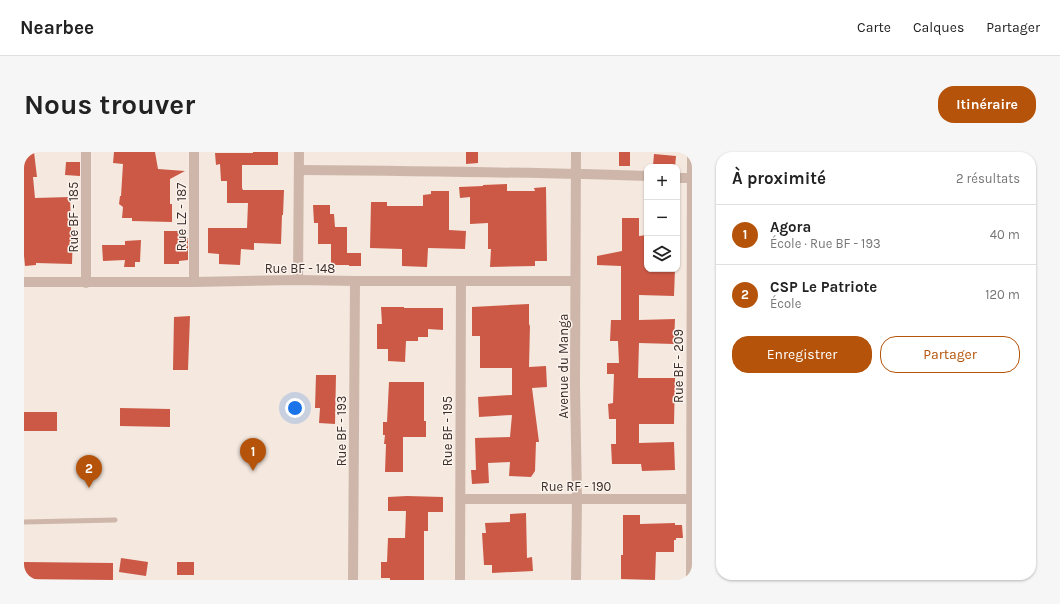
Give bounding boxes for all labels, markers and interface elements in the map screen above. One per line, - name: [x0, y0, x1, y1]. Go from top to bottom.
- text: Nearbee: [20, 17, 94, 39]
- text: Carte: [857, 19, 891, 36]
- text: Calques: [913, 19, 964, 36]
- text: Partager: [986, 19, 1040, 36]
- button: Itinéraire: [938, 86, 1036, 123]
- text: Nous trouver: [24, 88, 195, 121]
- map controls: [644, 164, 680, 272]
- button: +: [644, 164, 680, 200]
- text: À proximité: [732, 168, 826, 188]
- text: 2 résultats: [956, 171, 1020, 186]
- street label: Rue BF - 185: [66, 182, 81, 252]
- street label: Rue LZ - 187: [174, 183, 189, 251]
- button: −: [644, 200, 680, 236]
- text: Agora: [770, 218, 811, 236]
- text: 1: [743, 227, 747, 242]
- text: 40 m: [990, 227, 1020, 242]
- button: layers: [644, 236, 680, 272]
- text: École · Rue BF - 193: [770, 236, 881, 251]
- street label: Rue BF - 148: [265, 261, 335, 276]
- text: CSP Le Patriote: [770, 278, 877, 296]
- text: 2: [741, 287, 749, 302]
- text: 120 m: [985, 287, 1020, 302]
- text: École: [770, 296, 801, 311]
- street label: Avenue du Manga: [556, 313, 571, 419]
- street label: Rue BF - 209: [671, 329, 686, 403]
- button: Enregistrer: [732, 336, 872, 373]
- button: Partager: [880, 336, 1020, 373]
- street label: Rue BF - 193: [334, 396, 349, 466]
- street label: Rue BF - 195: [440, 396, 455, 466]
- your location: [285, 398, 305, 418]
- pin: 1: [240, 438, 266, 471]
- pin: 2: [76, 455, 102, 488]
- street label: Rue RF - 190: [541, 479, 612, 494]

